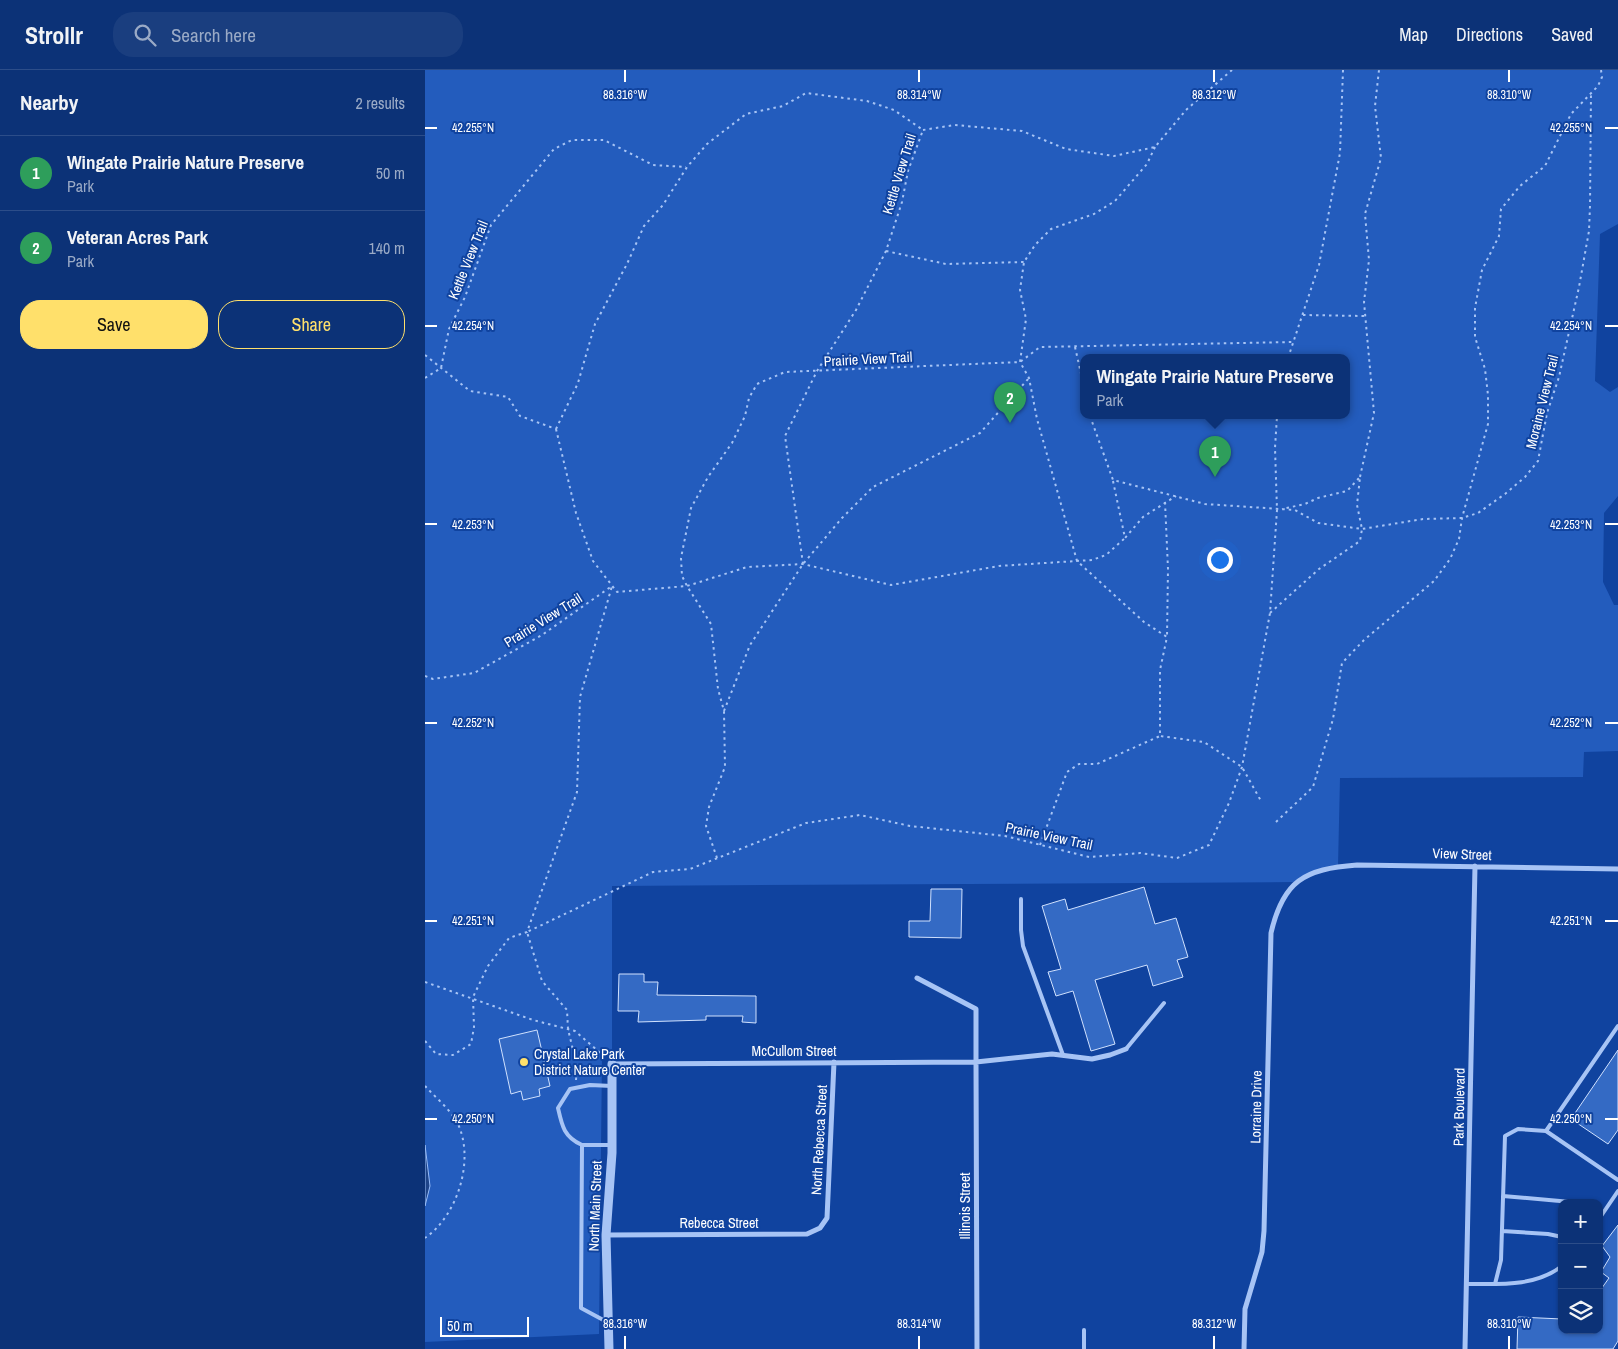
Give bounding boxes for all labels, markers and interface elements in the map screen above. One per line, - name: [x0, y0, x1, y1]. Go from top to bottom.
- search box: [113, 12, 463, 57]
- text: Strollr: [25, 19, 83, 51]
- icon: search: [131, 21, 159, 49]
- text: Search here: [171, 22, 256, 48]
- text: Map: [1399, 22, 1428, 47]
- text: Directions: [1456, 22, 1523, 47]
- text: Saved: [1551, 22, 1593, 47]
- text: 88.316°W: [603, 87, 648, 103]
- text: 88.314°W: [897, 87, 942, 103]
- text: 88.312°W: [1192, 87, 1237, 103]
- text: 88.310°W: [1487, 87, 1532, 103]
- text: Nearby: [20, 88, 78, 117]
- text: 2 results: [355, 92, 405, 114]
- text: 42.255°N: [452, 120, 494, 136]
- text: 42.255°N: [1550, 120, 1592, 136]
- street label: Kettle View Trail: [878, 131, 920, 217]
- text: Wingate Prairie Nature Preserve: [67, 149, 304, 175]
- text: 1: [32, 162, 40, 184]
- text: 50 m: [376, 162, 405, 184]
- text: Park: [67, 175, 94, 197]
- street label: Kettle View Trail: [444, 218, 492, 302]
- text: Veteran Acres Park: [67, 224, 208, 250]
- text: 2: [32, 237, 40, 259]
- text: 140 m: [369, 237, 405, 259]
- text: Park: [67, 250, 94, 272]
- button: Save: [20, 300, 208, 349]
- button: Share: [218, 300, 405, 349]
- text: 42.254°N: [452, 318, 494, 334]
- text: 42.254°N: [1550, 318, 1592, 334]
- street label: Prairie View Trail: [823, 348, 913, 370]
- street label: Moraine View Trail: [1522, 353, 1562, 451]
- popup: [1080, 354, 1350, 419]
- text: Wingate Prairie Nature Preserve: [1096, 363, 1334, 389]
- pin: 2: [994, 382, 1026, 423]
- text: Park: [1096, 389, 1123, 411]
- pin: 1: [1199, 436, 1231, 477]
- text: 42.253°N: [452, 517, 494, 533]
- text: 42.253°N: [1550, 517, 1592, 533]
- your location: [1207, 547, 1233, 573]
- street label: Prairie View Trail: [501, 589, 585, 651]
- text: 42.252°N: [452, 715, 494, 731]
- text: 42.252°N: [1550, 715, 1592, 731]
- street label: Prairie View Trail: [1004, 818, 1094, 854]
- street label: View Street: [1432, 844, 1492, 864]
- text: 42.251°N: [452, 913, 494, 929]
- text: 42.251°N: [1550, 913, 1592, 929]
- street label: McCullom Street: [752, 1042, 836, 1060]
- place label: Crystal Lake Park District Nature Center: [534, 1045, 646, 1079]
- marker: Crystal Lake Park District Nature Center: [518, 1056, 530, 1068]
- street label: Park Boulevard: [1449, 1068, 1469, 1146]
- street label: Lorraine Drive: [1246, 1070, 1266, 1144]
- street label: North Rebecca Street: [807, 1084, 831, 1196]
- text: 42.250°N: [452, 1111, 494, 1127]
- text: 42.250°N: [1550, 1111, 1592, 1127]
- street label: North Main Street: [584, 1160, 606, 1252]
- street label: Illinois Street: [956, 1172, 974, 1240]
- map controls: [1558, 1199, 1603, 1334]
- button: +: [1558, 1199, 1603, 1244]
- street label: Rebecca Street: [679, 1214, 759, 1232]
- button: −: [1558, 1244, 1603, 1289]
- button: layers: [1558, 1289, 1603, 1334]
- scale bar: [440, 1314, 529, 1337]
- text: 88.316°W: [603, 1316, 648, 1332]
- text: 88.314°W: [897, 1316, 942, 1332]
- text: 88.312°W: [1192, 1316, 1237, 1332]
- text: 88.310°W: [1487, 1316, 1532, 1332]
- text: 50 m: [447, 1317, 473, 1335]

